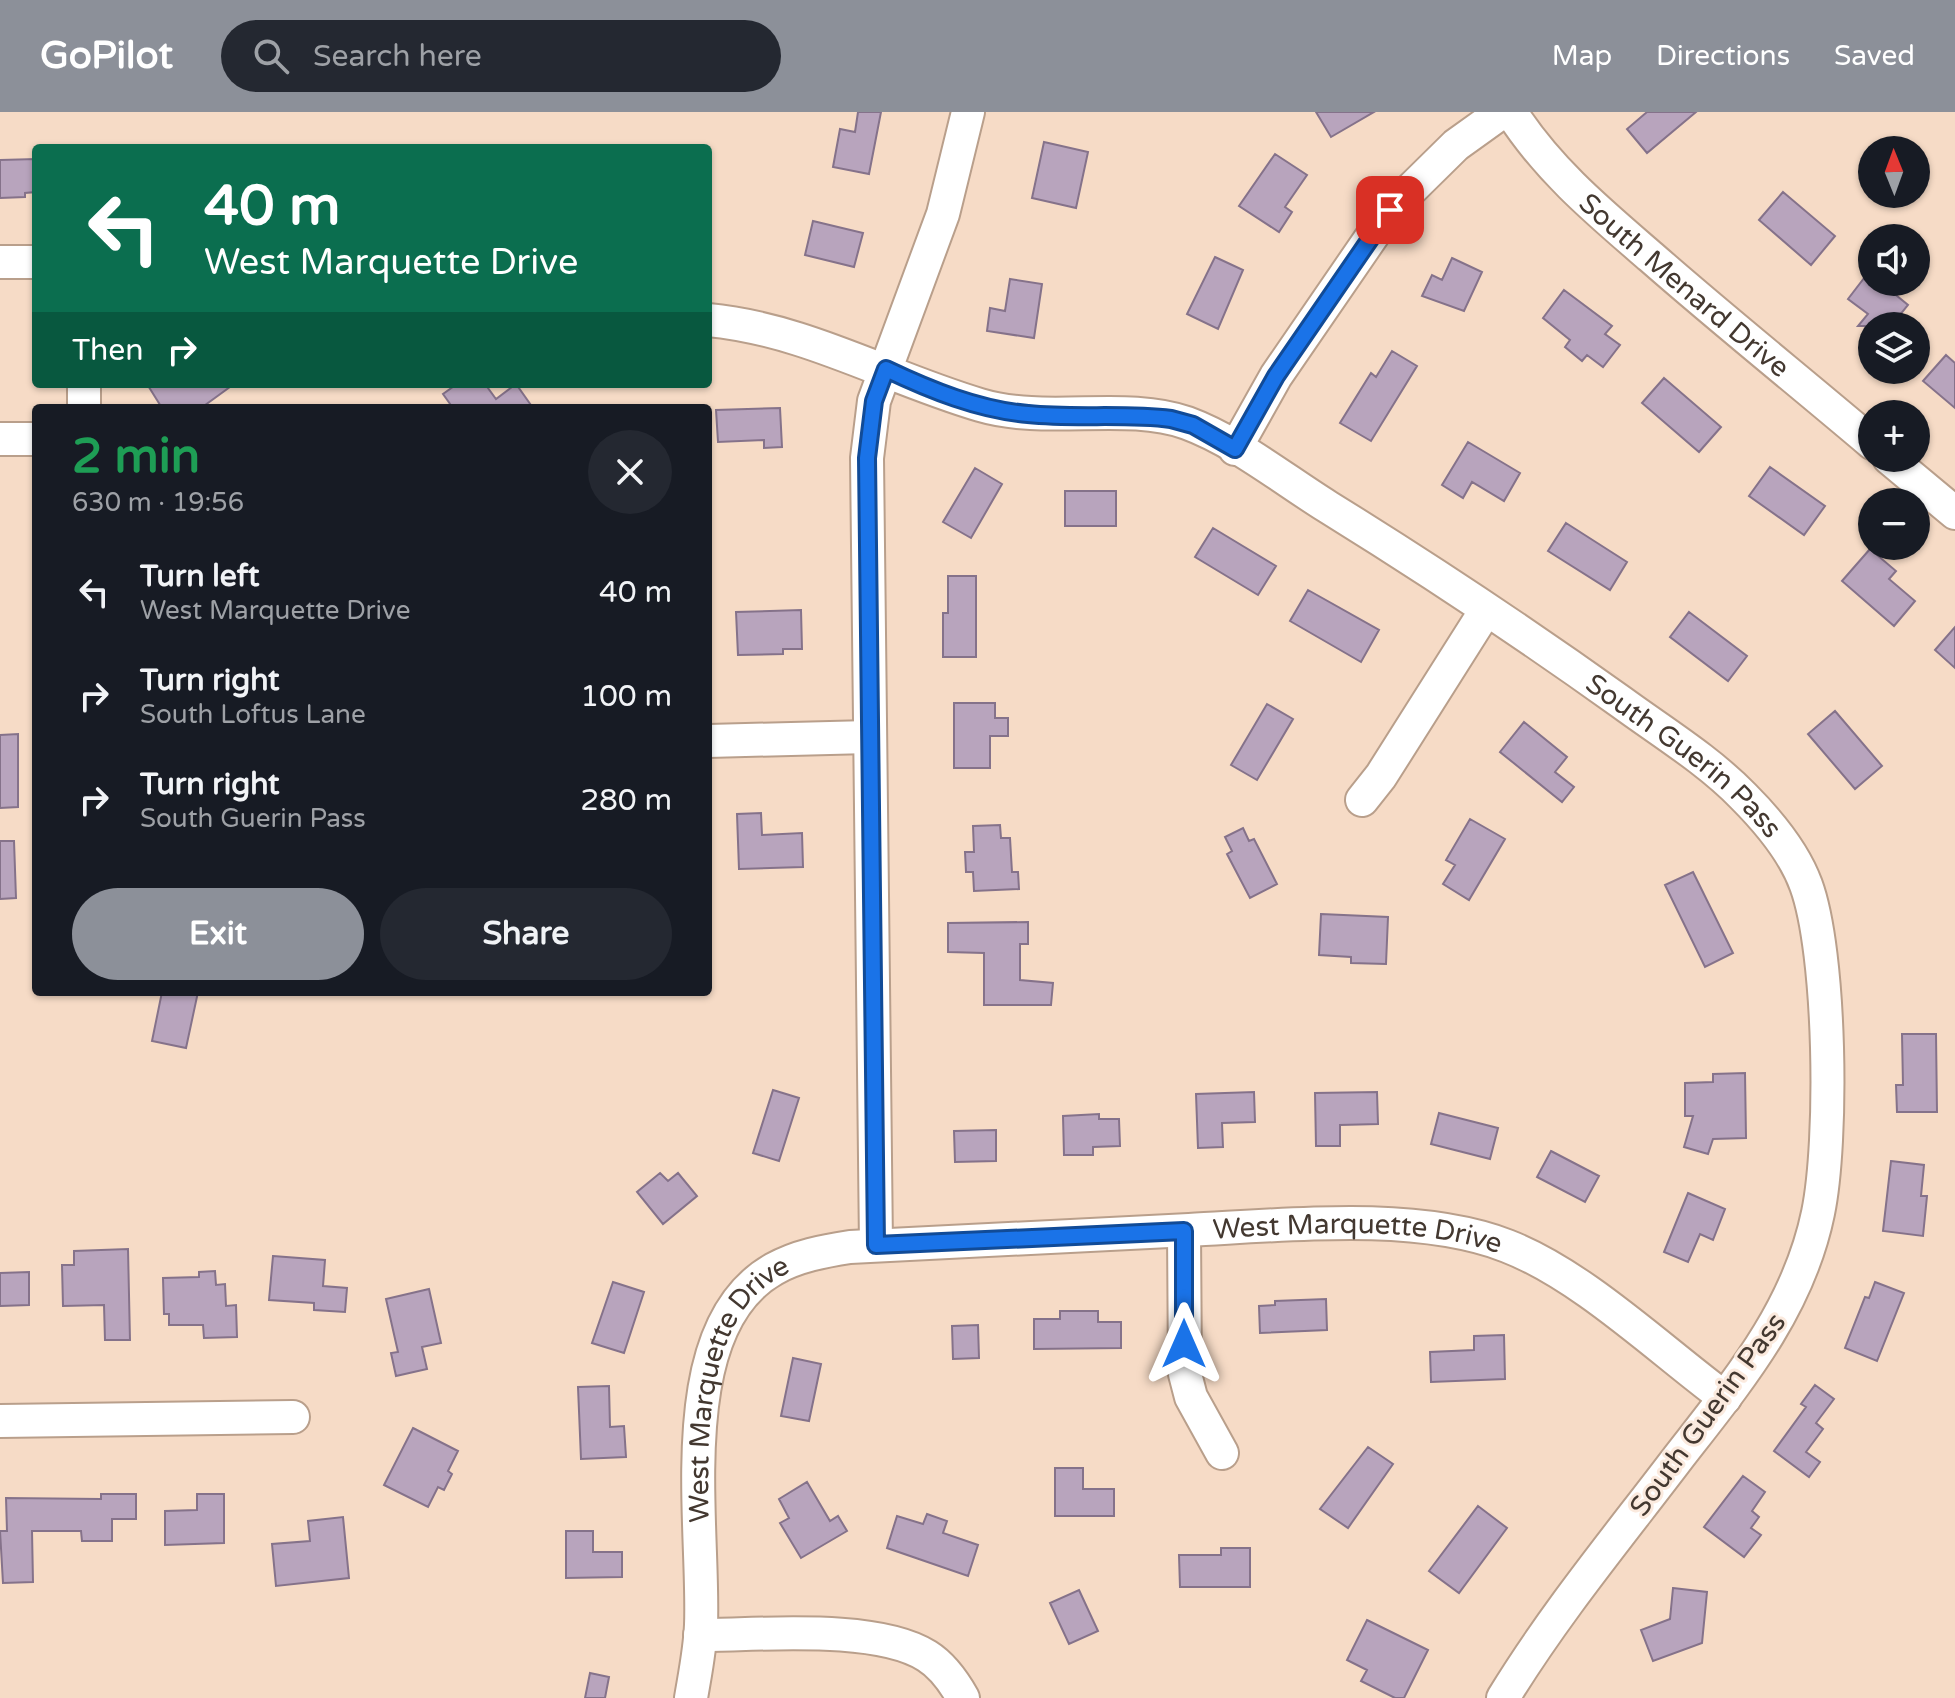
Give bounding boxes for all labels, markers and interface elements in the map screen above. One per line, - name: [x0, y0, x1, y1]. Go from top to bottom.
- search box: [221, 20, 781, 92]
- text: GoPilot: [40, 33, 173, 79]
- icon: search: [249, 34, 293, 78]
- text: Search here: [313, 38, 482, 75]
- text: Map: [1552, 39, 1612, 73]
- text: Directions: [1656, 39, 1790, 73]
- text: Saved: [1834, 39, 1915, 73]
- north arrow: [1858, 136, 1930, 208]
- map controls: [1858, 136, 1930, 560]
- text: 40 m: [204, 173, 340, 240]
- icon: left: [72, 176, 176, 280]
- pin: [1356, 176, 1424, 244]
- street label: South Menard Drive: [1572, 186, 1796, 385]
- icon: arrive: [1368, 188, 1412, 232]
- button: sound: [1858, 224, 1930, 296]
- text: West Marquette Drive: [204, 241, 578, 284]
- button: layers: [1858, 312, 1930, 384]
- icon: right: [160, 328, 204, 372]
- text: Then: [72, 332, 144, 369]
- button: +: [1858, 400, 1930, 472]
- text: 2 min: [72, 428, 200, 486]
- button: close: [588, 430, 672, 514]
- text: 630 m · 19:56: [72, 487, 244, 518]
- button: −: [1858, 488, 1930, 560]
- text: Turn left: [140, 558, 259, 595]
- icon: left: [72, 570, 116, 614]
- text: 40 m: [599, 574, 672, 611]
- text: West Marquette Drive: [140, 595, 410, 626]
- text: Turn right: [140, 662, 280, 699]
- street label: South Guerin Pass: [1579, 667, 1789, 845]
- icon: right: [72, 674, 116, 718]
- text: 100 m: [580, 678, 672, 715]
- text: South Loftus Lane: [140, 699, 366, 730]
- text: Turn right: [140, 766, 280, 803]
- icon: right: [72, 778, 116, 822]
- text: 280 m: [580, 782, 672, 819]
- text: South Guerin Pass: [140, 803, 366, 834]
- button: Exit: [72, 888, 364, 980]
- button: Share: [380, 888, 672, 980]
- street label: West Marquette Drive: [1212, 1207, 1507, 1261]
- street label: West Marquette Drive: [682, 1248, 795, 1523]
- position arrow: [1142, 1302, 1226, 1386]
- street label: South Guerin Pass: [1623, 1306, 1793, 1523]

